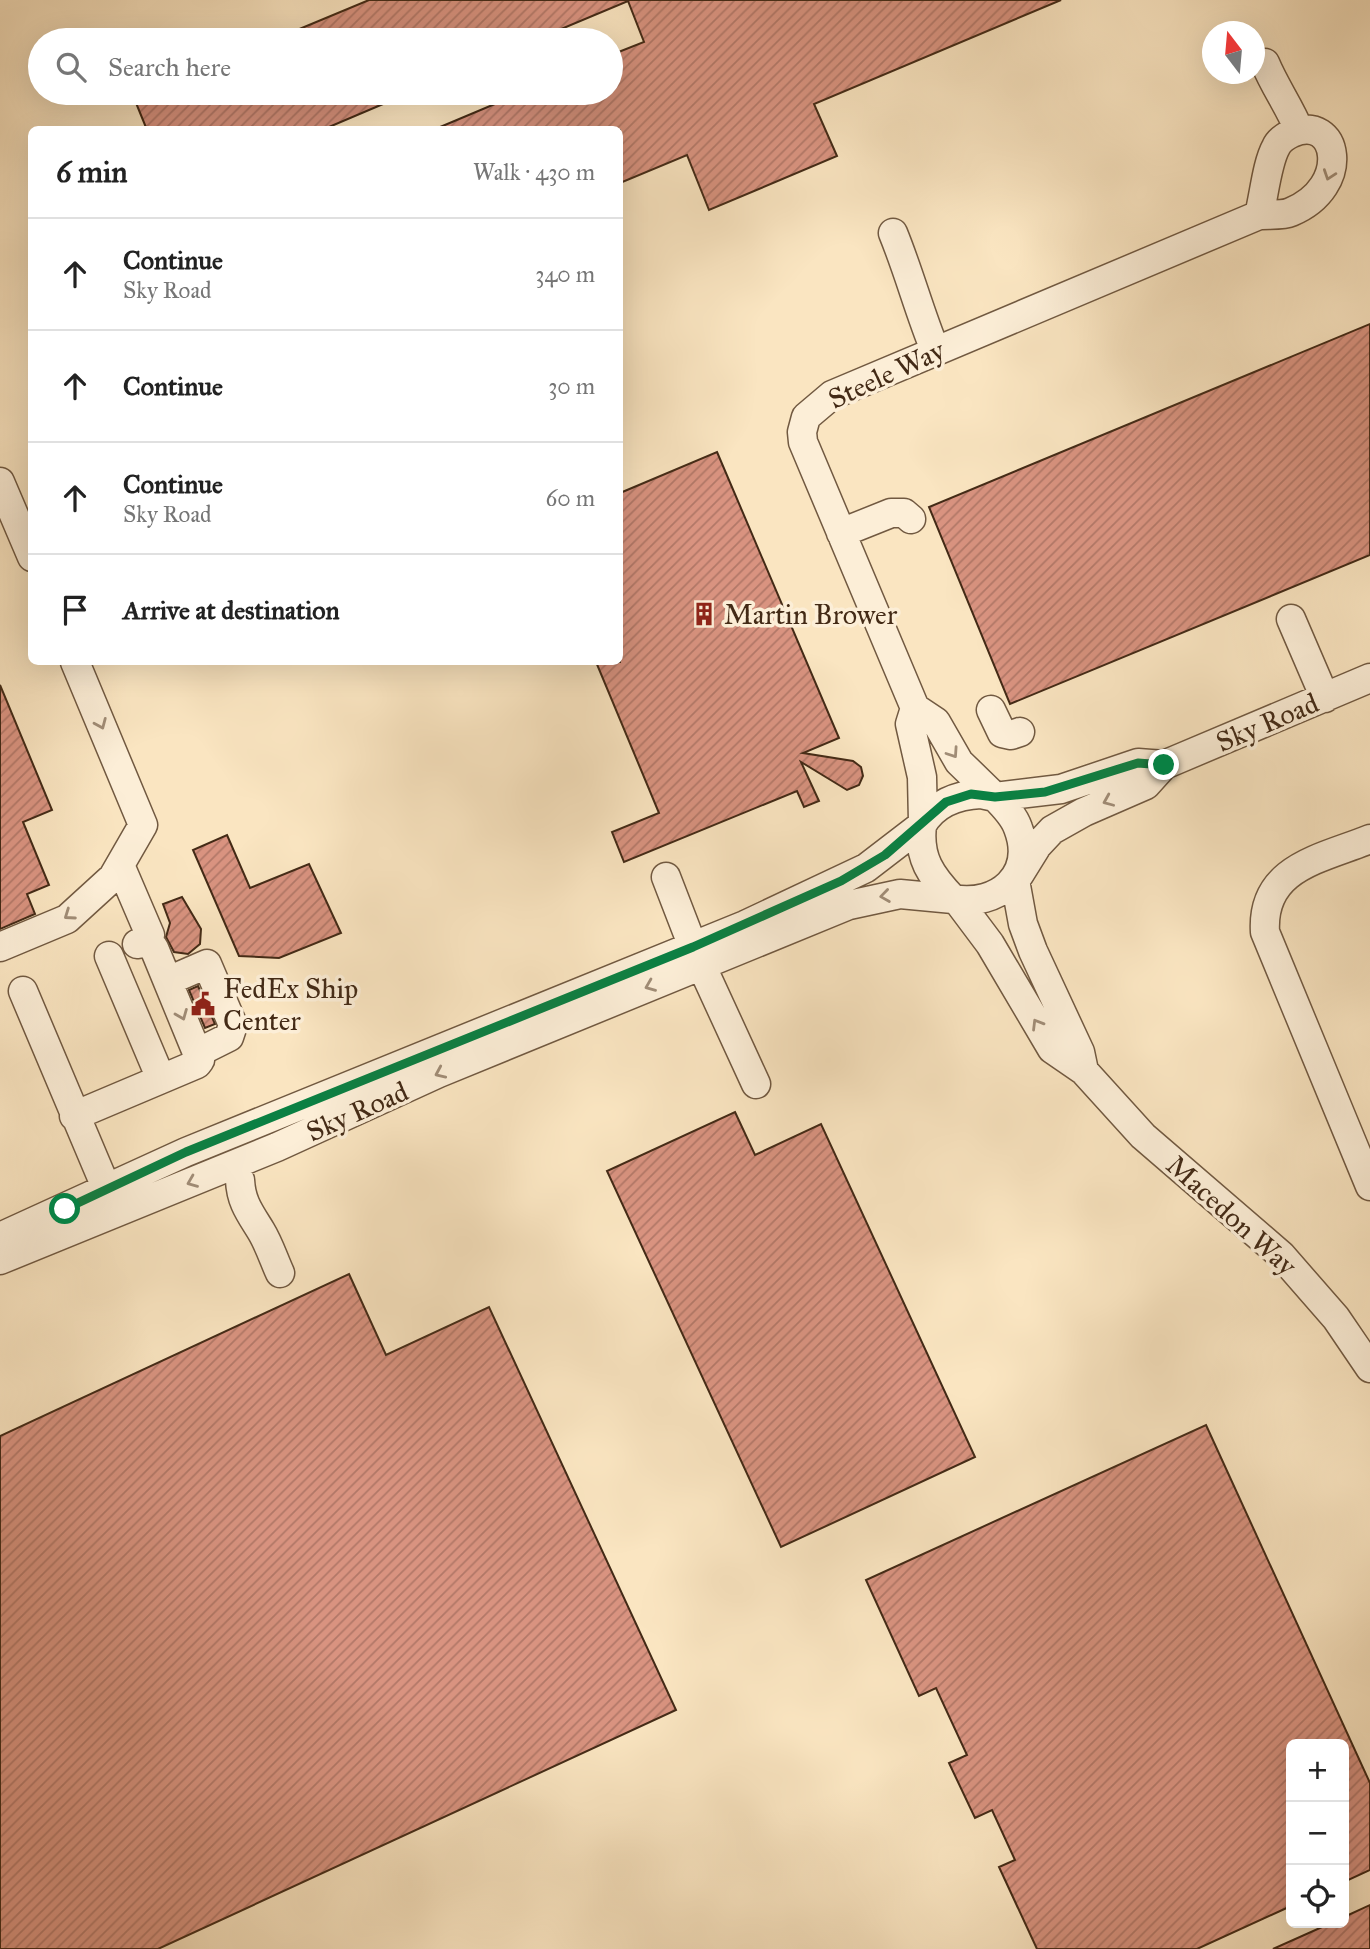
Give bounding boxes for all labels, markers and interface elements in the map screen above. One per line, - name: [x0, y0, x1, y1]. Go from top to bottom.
- north arrow: [1202, 21, 1265, 84]
- search box: [28, 28, 623, 105]
- icon: search: [52, 48, 90, 86]
- text: Search here: [108, 51, 231, 83]
- text: 6 min: [56, 154, 128, 190]
- text: Walk · 430 m: [473, 158, 595, 186]
- one-way arrow: [1323, 169, 1337, 181]
- text: Continue: [123, 244, 223, 276]
- icon: ahead: [56, 255, 94, 293]
- text: 340 m: [535, 260, 595, 288]
- text: Sky Road: [123, 276, 212, 304]
- street label: Steele Way: [822, 332, 951, 417]
- icon: ahead: [56, 367, 94, 405]
- text: Continue: [123, 370, 223, 402]
- text: 30 m: [548, 372, 595, 400]
- text: Continue: [123, 468, 223, 500]
- icon: ahead: [56, 479, 94, 517]
- text: 60 m: [546, 484, 595, 512]
- text: Sky Road: [123, 500, 212, 528]
- icon: arrive: [56, 591, 94, 629]
- text: Arrive at destination: [123, 594, 340, 626]
- place label: Martin Brower: [724, 597, 898, 632]
- building icon: Martin Brower: [690, 600, 718, 628]
- street label: Sky Road: [1211, 685, 1324, 760]
- one-way arrow: [93, 718, 107, 730]
- one-way arrow: [945, 745, 957, 758]
- route end: [1148, 749, 1179, 780]
- one-way arrow: [1103, 793, 1116, 807]
- one-way arrow: [879, 888, 891, 903]
- one-way arrow: [64, 907, 77, 919]
- place label: FedEx Ship Center: [223, 971, 358, 1038]
- one-way arrow: [645, 978, 658, 992]
- public building icon: FedEx Ship Center: [189, 990, 217, 1018]
- one-way arrow: [174, 1008, 188, 1021]
- one-way arrow: [1033, 1018, 1046, 1031]
- one-way arrow: [435, 1065, 447, 1079]
- street label: Sky Road: [301, 1074, 414, 1149]
- street label: Macedon Way: [1159, 1148, 1305, 1284]
- one-way arrow: [186, 1174, 199, 1188]
- route start: [49, 1193, 80, 1224]
- map controls: [1286, 1739, 1349, 1928]
- button: +: [1286, 1739, 1349, 1802]
- button: −: [1286, 1802, 1349, 1865]
- button: locate: [1286, 1865, 1349, 1928]

